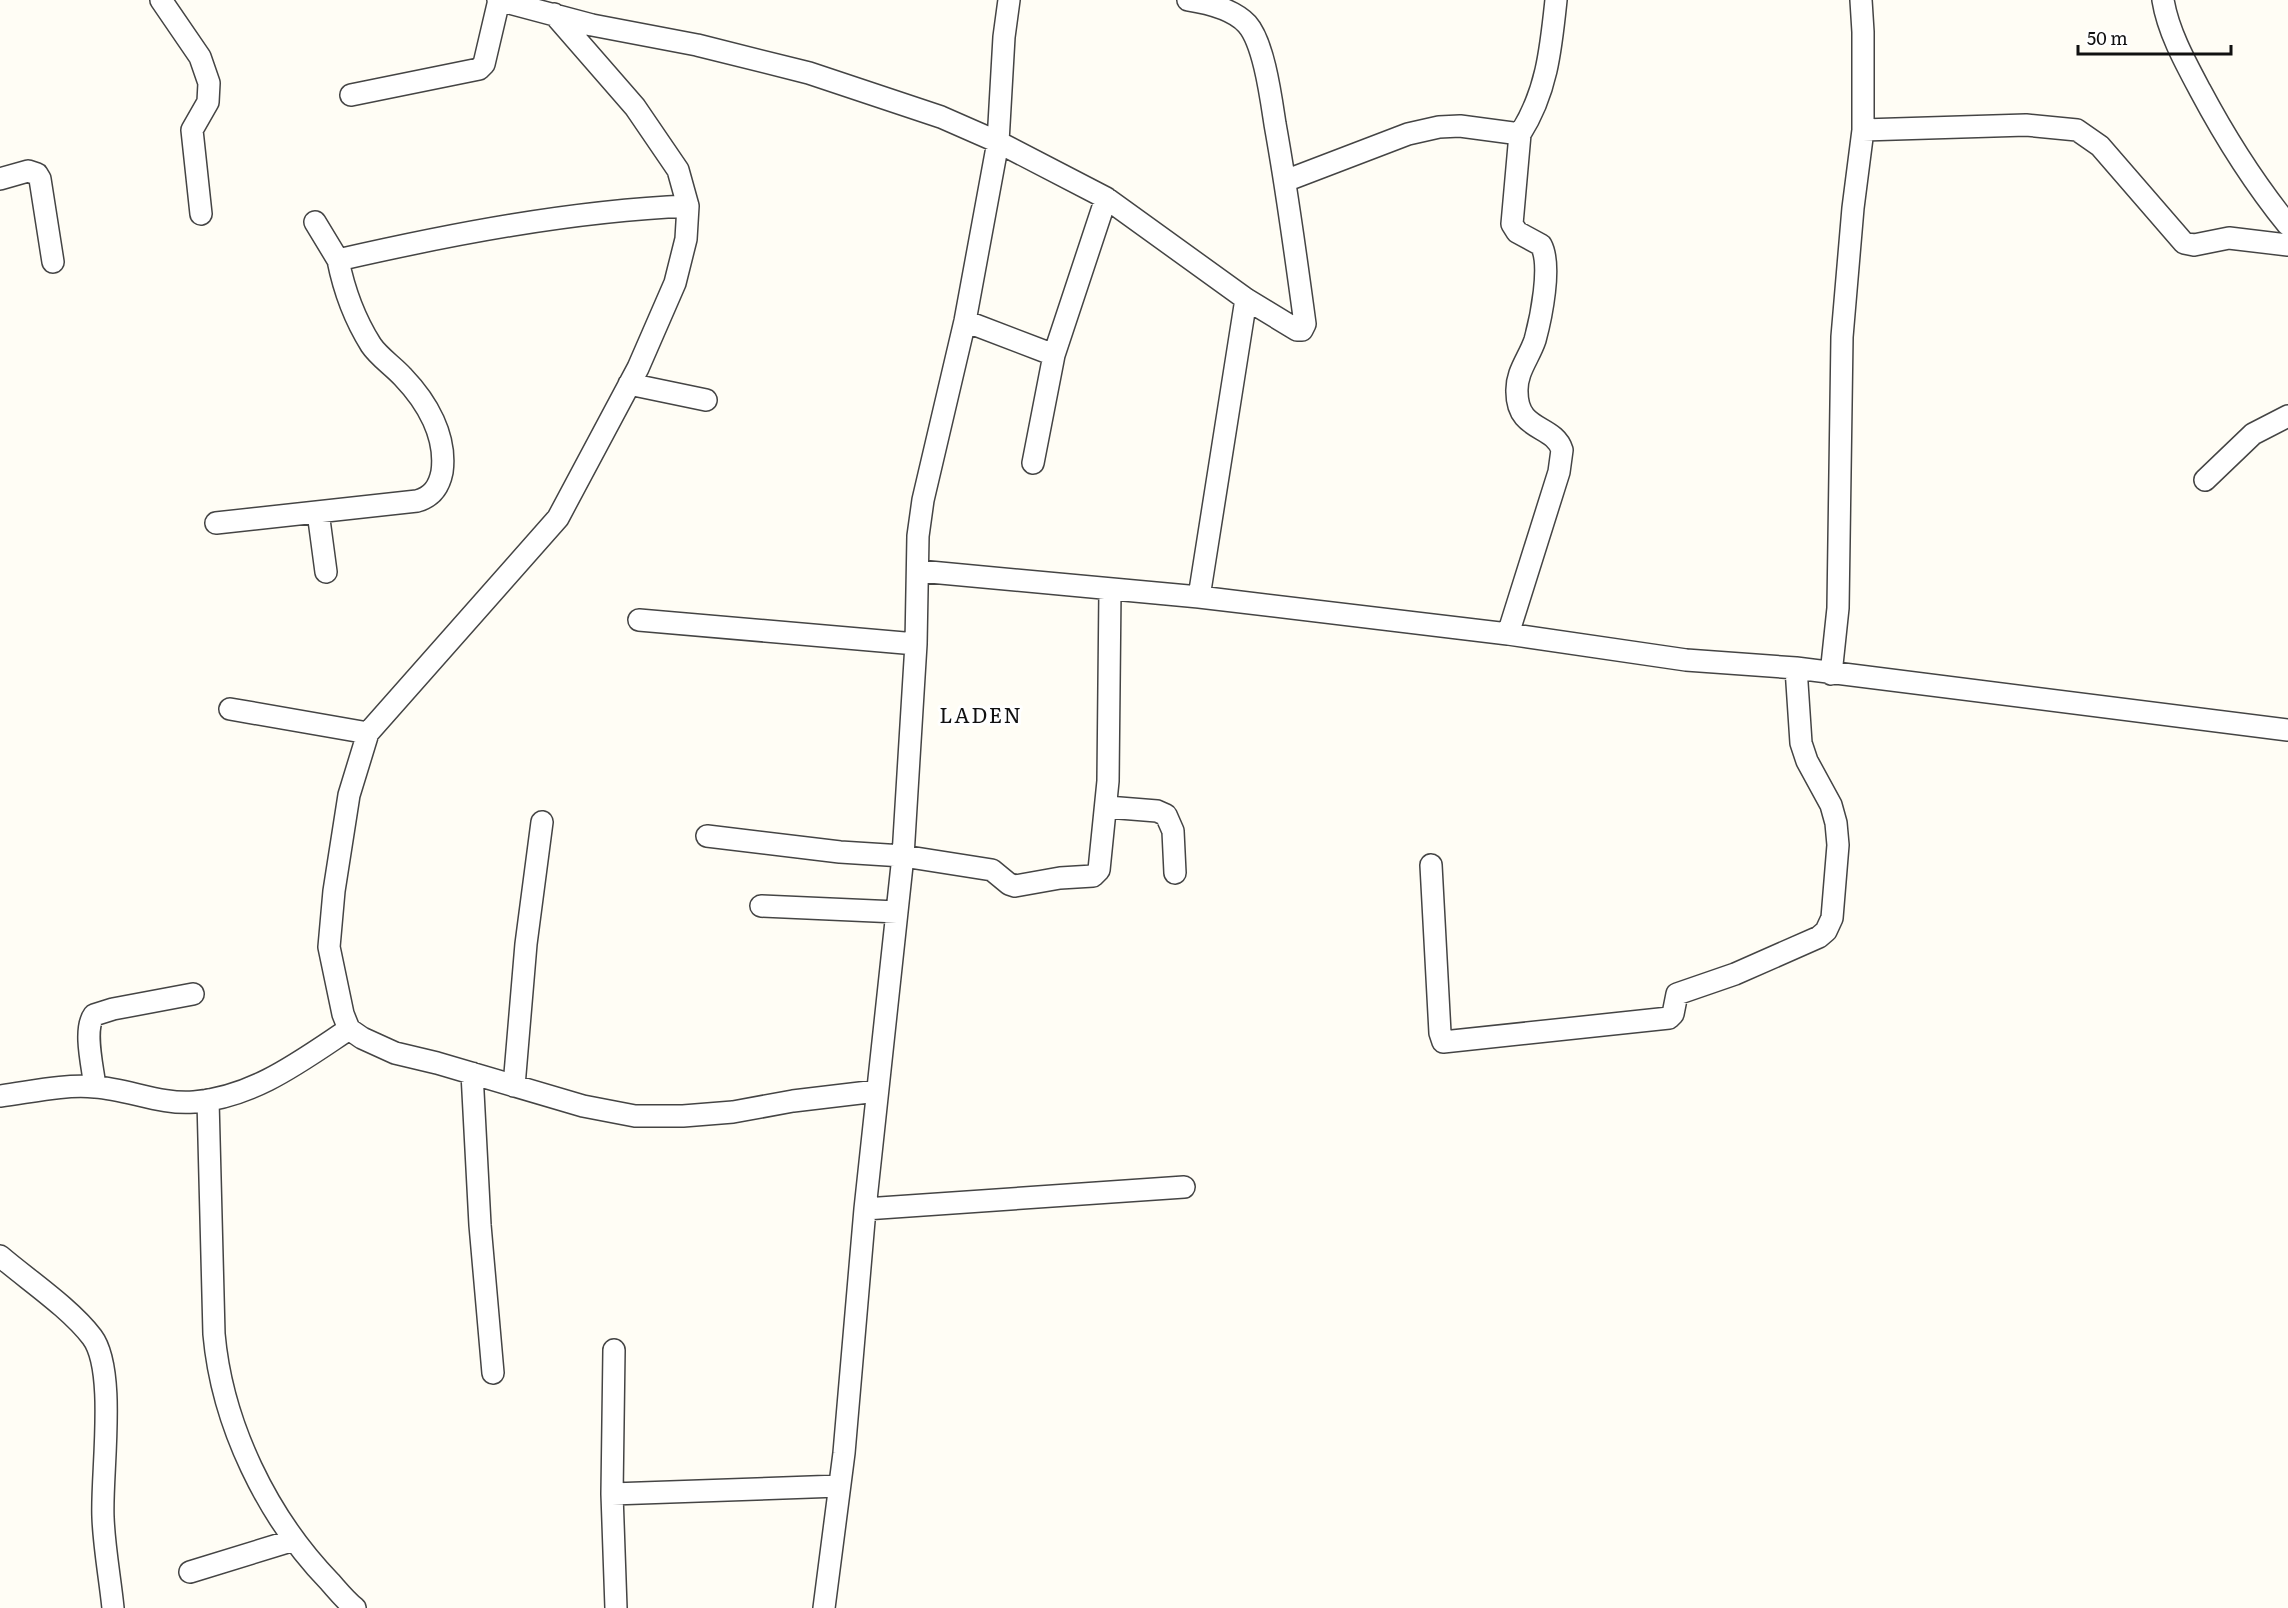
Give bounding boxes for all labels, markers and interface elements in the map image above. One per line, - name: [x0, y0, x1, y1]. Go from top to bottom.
- scale bar: [2078, 18, 2231, 56]
- text: 50 m: [2087, 24, 2128, 51]
- district label: LADEN: [939, 698, 1023, 729]

